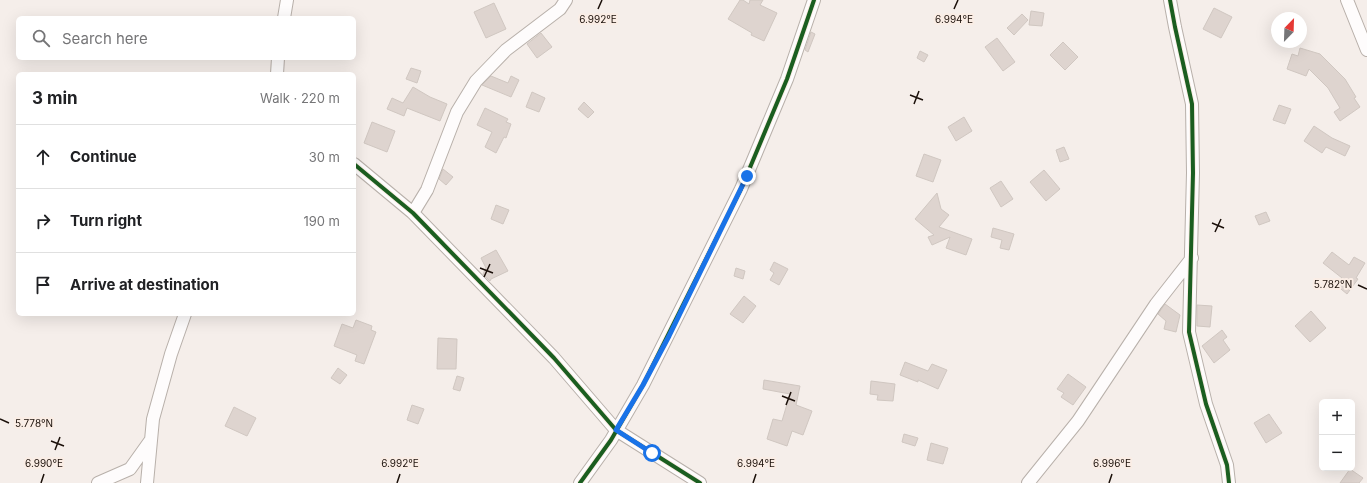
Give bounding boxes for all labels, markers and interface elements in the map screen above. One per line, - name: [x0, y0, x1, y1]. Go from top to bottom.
- north arrow: [1271, 12, 1307, 48]
- text: 6.992°E: [579, 13, 617, 25]
- text: 6.994°E: [935, 13, 973, 25]
- search box: [16, 16, 356, 60]
- icon: search: [30, 27, 52, 49]
- text: Search here: [62, 29, 148, 48]
- text: 3 min: [32, 88, 78, 108]
- text: Walk · 220 m: [260, 90, 340, 106]
- icon: ahead: [32, 146, 54, 168]
- text: Continue: [70, 147, 137, 166]
- text: 30 m: [309, 149, 340, 165]
- route end: [738, 167, 756, 185]
- icon: right: [32, 210, 54, 232]
- text: Turn right: [70, 211, 142, 230]
- text: 190 m: [303, 213, 340, 229]
- icon: arrive: [32, 274, 54, 296]
- text: Arrive at destination: [70, 275, 219, 294]
- text: 5.782°N: [1314, 278, 1352, 290]
- map controls: [1319, 399, 1355, 471]
- button: +: [1319, 399, 1355, 435]
- text: 5.778°N: [15, 417, 53, 429]
- button: −: [1319, 435, 1355, 471]
- route start: [643, 444, 661, 462]
- text: 6.990°E: [25, 457, 63, 469]
- text: 6.992°E: [381, 457, 419, 469]
- text: 6.994°E: [737, 457, 775, 469]
- text: 6.996°E: [1093, 457, 1131, 469]

